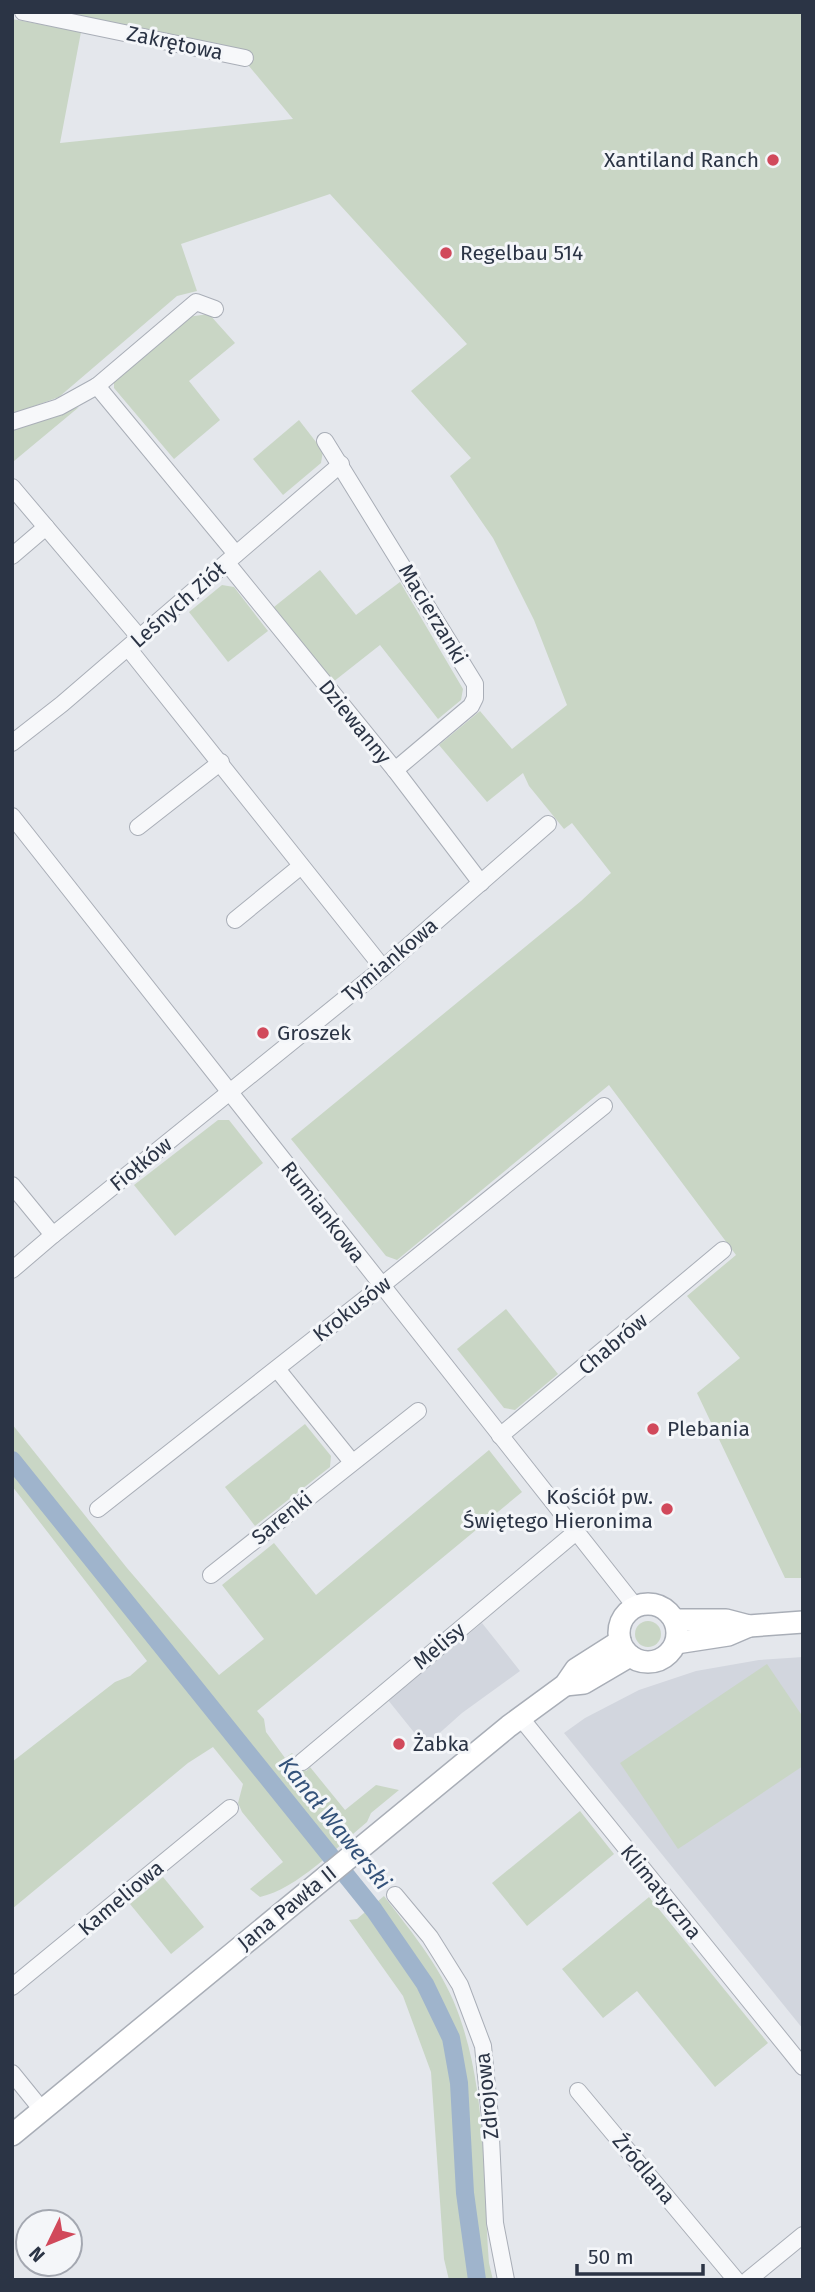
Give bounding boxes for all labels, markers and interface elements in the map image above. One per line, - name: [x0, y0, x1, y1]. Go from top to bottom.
- street label: Zakrętowa: [125, 20, 225, 66]
- place label: Xantiland Ranch: [604, 147, 759, 173]
- marker: Xantiland Ranch: [765, 152, 781, 168]
- place label: Regelbau 514: [460, 240, 583, 266]
- marker: Regelbau 514: [438, 245, 454, 261]
- street label: Leśnych Ziół: [125, 556, 231, 653]
- street label: Macierzanki: [393, 559, 473, 669]
- street label: Dziewanny: [313, 675, 397, 770]
- street label: Tymiankowa: [337, 912, 443, 1008]
- place label: Groszek: [277, 1020, 351, 1046]
- marker: Groszek: [255, 1025, 271, 1041]
- street label: Fiołków: [105, 1131, 177, 1197]
- street label: Rumiankowa: [275, 1156, 371, 1268]
- street label: Krokusów: [308, 1270, 396, 1348]
- street label: Chabrów: [573, 1308, 653, 1380]
- place label: Plebania: [667, 1416, 750, 1442]
- marker: Plebania: [645, 1421, 661, 1437]
- place label: Kościół pw. Świętego Hieronima: [463, 1484, 653, 1534]
- street label: Sarenki: [246, 1486, 318, 1550]
- marker: Kościół pw. Świętego Hieronima: [659, 1501, 675, 1517]
- street label: Melisy: [408, 1616, 471, 1675]
- place label: Żabka: [413, 1731, 469, 1757]
- marker: Żabka: [391, 1736, 407, 1752]
- water label: Kanał Wawerski: [273, 1751, 398, 1896]
- street label: Klimatyczna: [615, 1839, 707, 1945]
- street label: Kameliowa: [73, 1855, 169, 1941]
- street label: Jana Pawła II: [232, 1860, 342, 1956]
- street label: Zdrojowa: [470, 2051, 504, 2141]
- street label: Źródlana: [607, 2128, 681, 2210]
- north arrow: [14, 2208, 84, 2278]
- scale bar: [577, 2232, 703, 2276]
- text: N: [24, 2242, 50, 2267]
- text: 50 m: [588, 2244, 634, 2270]

